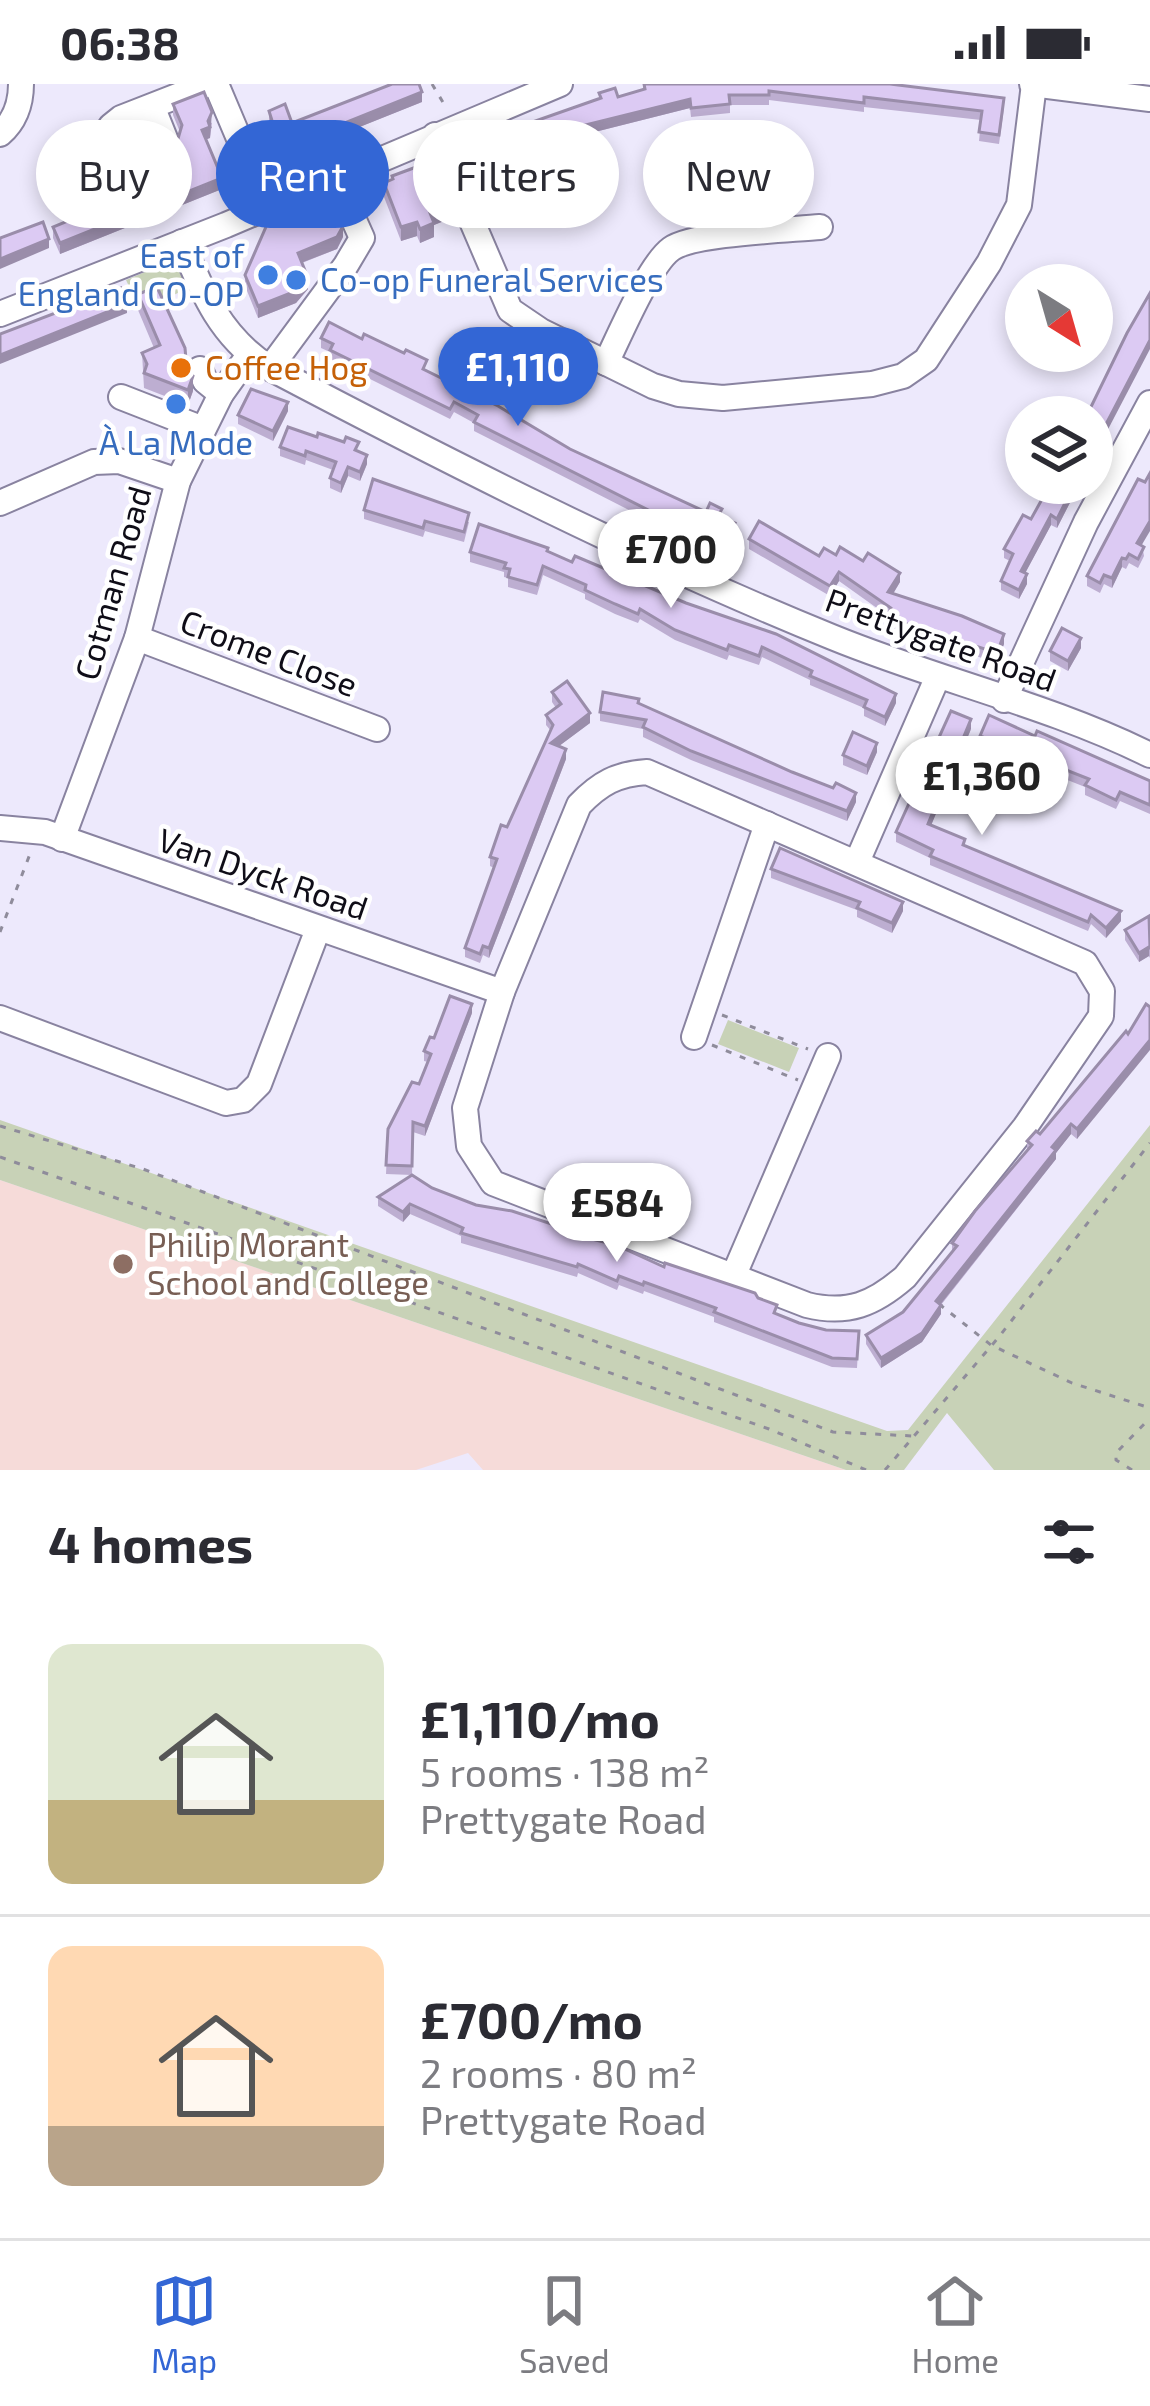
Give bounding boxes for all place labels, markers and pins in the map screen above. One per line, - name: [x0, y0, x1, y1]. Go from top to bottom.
- place label: East of England CO-OP: [18, 235, 245, 313]
- place label: Co-op Funeral Services: [320, 259, 664, 299]
- marker: East of England CO-OP: [255, 262, 281, 288]
- marker: Co-op Funeral Services: [283, 267, 309, 293]
- pin: £1,110: [420, 327, 616, 429]
- place label: Coffee Hog: [205, 347, 368, 387]
- marker: Coffee Hog: [168, 355, 194, 381]
- marker: À La Mode: [163, 391, 189, 417]
- place label: À La Mode: [99, 422, 253, 462]
- pin: £700: [600, 509, 742, 611]
- pin: £1,360: [884, 736, 1080, 838]
- pin: £584: [546, 1163, 688, 1265]
- place label: Philip Morant School and College: [147, 1224, 429, 1302]
- marker: Philip Morant School and College: [110, 1251, 136, 1277]

